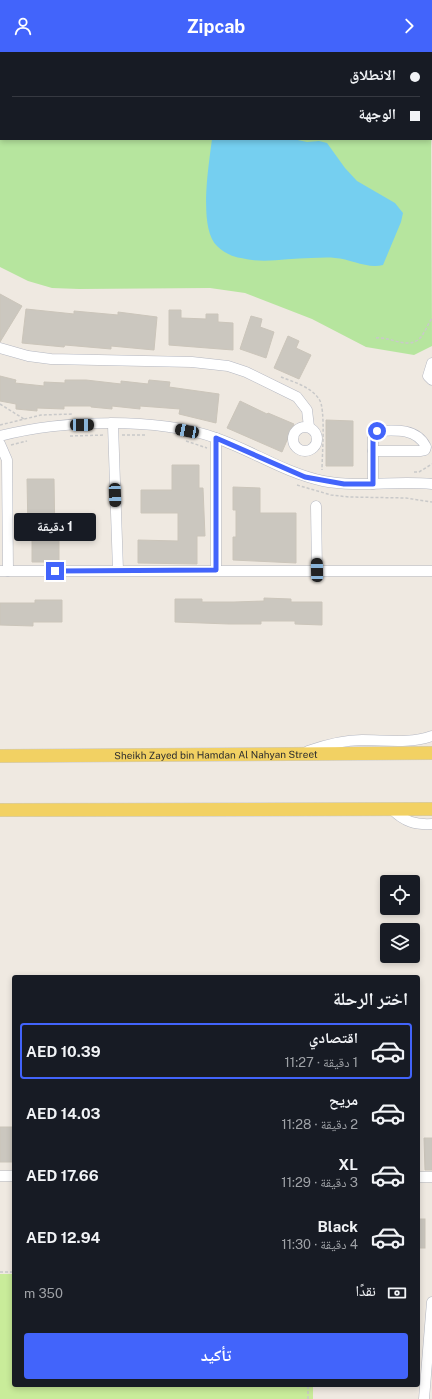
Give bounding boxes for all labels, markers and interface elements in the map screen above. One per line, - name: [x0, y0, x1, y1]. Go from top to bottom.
- icon: person: [12, 15, 34, 37]
- icon: forward: [398, 15, 420, 37]
- text: Zipcab: [187, 16, 245, 37]
- text: الانطلاق: [350, 66, 396, 83]
- text: الوجهة: [358, 105, 396, 122]
- car: [70, 419, 94, 431]
- route start: [368, 422, 386, 440]
- car: [174, 423, 200, 439]
- car: [109, 483, 121, 507]
- callout: 1 دقيقة: [14, 513, 96, 541]
- text: 1 دقيقة: [37, 519, 73, 534]
- car: [311, 558, 323, 582]
- route end: [46, 562, 64, 580]
- street label: Sheikh Zayed bin Hamdan Al Nahyan Street: [114, 748, 318, 761]
- map controls: [380, 875, 420, 963]
- button: locate: [380, 875, 420, 915]
- button: layers: [380, 923, 420, 963]
- text: اختر الرحلة: [333, 988, 408, 1009]
- text: اقتصادي: [309, 1029, 358, 1046]
- icon: car: [370, 1033, 406, 1069]
- text: AED 10.39: [26, 1043, 101, 1060]
- text: 1 دقيقة · 11:27: [285, 1055, 358, 1070]
- text: مريح: [329, 1091, 358, 1108]
- icon: car: [370, 1095, 406, 1131]
- text: AED 14.03: [26, 1105, 101, 1122]
- text: 2 دقيقة · 11:28: [281, 1117, 358, 1132]
- text: XL: [339, 1156, 358, 1173]
- icon: car: [370, 1157, 406, 1193]
- text: AED 17.66: [26, 1167, 99, 1184]
- text: 3 دقيقة · 11:29: [281, 1175, 358, 1190]
- text: Black: [318, 1218, 358, 1235]
- icon: car: [370, 1219, 406, 1255]
- text: AED 12.94: [26, 1229, 100, 1246]
- text: 4 دقيقة · 11:30: [281, 1237, 358, 1252]
- text: نقدًا: [355, 1282, 376, 1299]
- icon: cash: [386, 1282, 408, 1304]
- text: 350 m: [24, 1286, 63, 1301]
- button: تأكيد: [24, 1333, 408, 1379]

